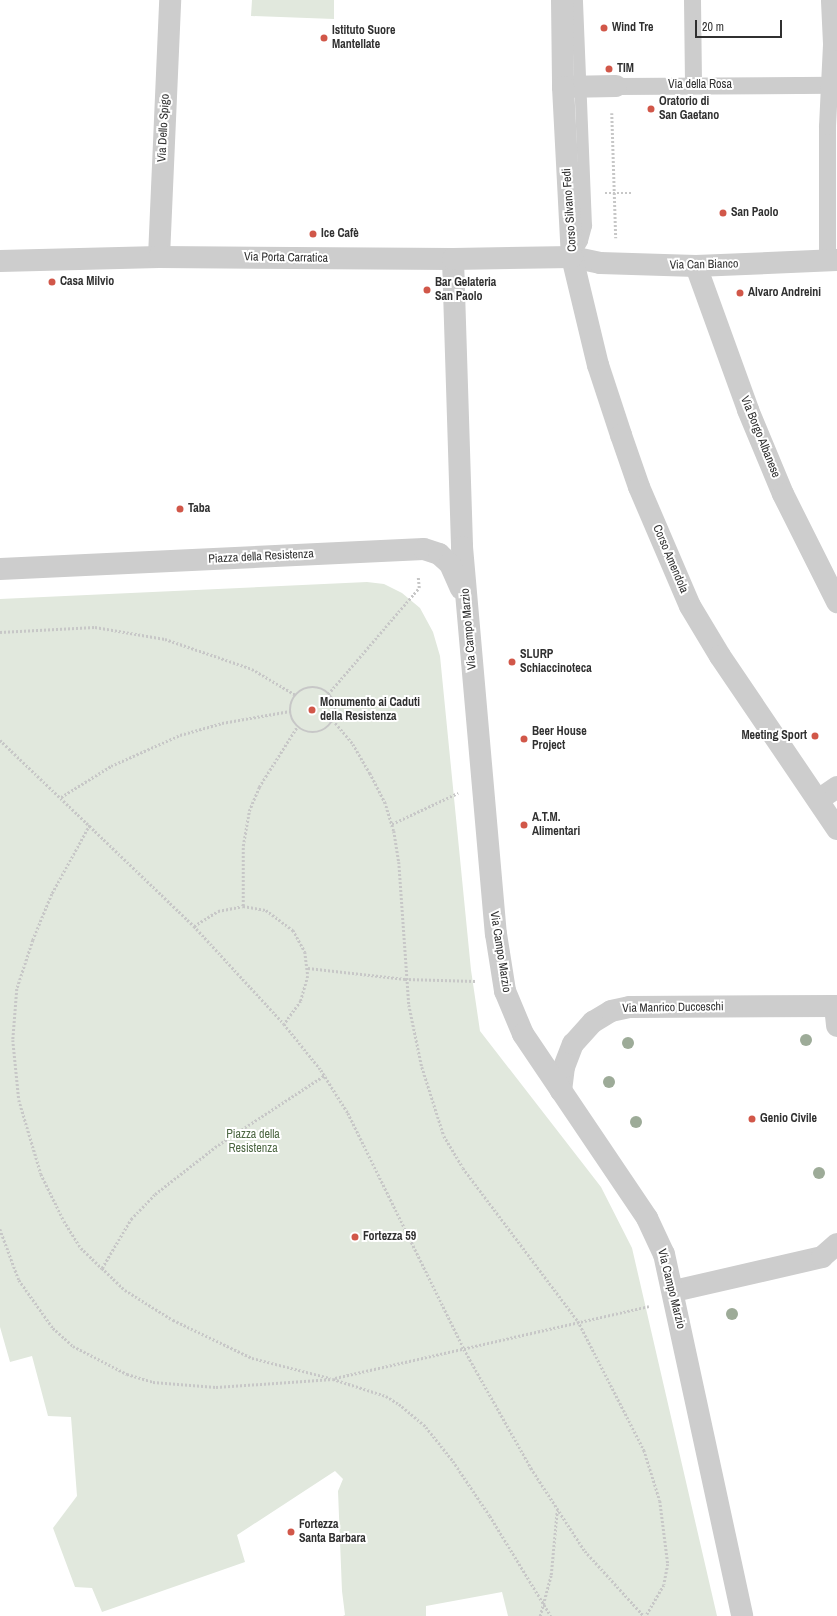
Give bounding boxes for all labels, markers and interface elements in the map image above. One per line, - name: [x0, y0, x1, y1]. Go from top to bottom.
- scale bar: [697, 12, 784, 38]
- text: 20 m: [702, 19, 724, 35]
- place label: Wind Tre: [612, 21, 653, 35]
- marker: Wind Tre: [599, 23, 609, 33]
- place label: Istituto Suore Mantellate: [332, 24, 395, 52]
- marker: Istituto Suore Mantellate: [319, 33, 329, 43]
- place label: TIM: [617, 62, 634, 76]
- marker: TIM: [604, 64, 614, 74]
- street label: Via della Rosa: [668, 78, 732, 92]
- street label: Via Dello Spigo: [155, 94, 173, 162]
- place label: Oratorio di San Gaetano: [659, 95, 719, 123]
- marker: Oratorio di San Gaetano: [646, 104, 656, 114]
- street label: Corso Silvano Fedi: [560, 168, 580, 252]
- place label: San Paolo: [731, 206, 779, 220]
- marker: San Paolo: [718, 208, 728, 218]
- place label: Ice Cafè: [321, 227, 359, 241]
- marker: Ice Cafè: [308, 229, 318, 239]
- street label: Via Porta Carratica: [244, 250, 328, 266]
- street label: Via Can Bianco: [669, 257, 739, 273]
- place label: Casa Milvio: [60, 275, 114, 289]
- place label: Bar Gelateria San Paolo: [435, 276, 496, 304]
- marker: Casa Milvio: [47, 277, 57, 287]
- marker: Bar Gelateria San Paolo: [422, 285, 432, 295]
- place label: Alvaro Andreini: [748, 286, 821, 300]
- marker: Alvaro Andreini: [735, 288, 745, 298]
- street label: Via Borgo Albanese: [737, 394, 783, 480]
- place label: Taba: [188, 502, 210, 516]
- marker: Taba: [175, 504, 185, 514]
- street label: Corso Amendola: [649, 522, 691, 596]
- street label: Piazza della Resistenza: [208, 547, 314, 567]
- street label: Via Campo Marzio: [458, 588, 480, 670]
- place label: SLURP Schiaccinoteca: [520, 648, 592, 676]
- marker: SLURP Schiaccinoteca: [507, 657, 517, 667]
- place label: Monumento ai Caduti della Resistenza: [320, 696, 420, 724]
- marker: Monumento ai Caduti della Resistenza: [307, 705, 317, 715]
- place label: Beer House Project: [532, 725, 587, 753]
- place label: Meeting Sport: [741, 729, 807, 743]
- marker: Meeting Sport: [810, 731, 820, 741]
- marker: Beer House Project: [519, 734, 529, 744]
- place label: A.T.M. Alimentari: [532, 811, 580, 839]
- marker: A.T.M. Alimentari: [519, 820, 529, 830]
- street label: Via Campo Marzio: [486, 910, 514, 994]
- street label: Via Manrico Ducceschi: [622, 1000, 724, 1016]
- place label: Genio Civile: [760, 1112, 817, 1126]
- marker: Genio Civile: [747, 1114, 757, 1124]
- park label: Piazza della Resistenza: [226, 1128, 280, 1156]
- place label: Fortezza 59: [363, 1230, 416, 1244]
- marker: Fortezza 59: [350, 1232, 360, 1242]
- street label: Via Campo Marzio: [654, 1248, 688, 1330]
- place label: Fortezza Santa Barbara: [299, 1518, 366, 1546]
- marker: Fortezza Santa Barbara: [286, 1527, 296, 1537]

